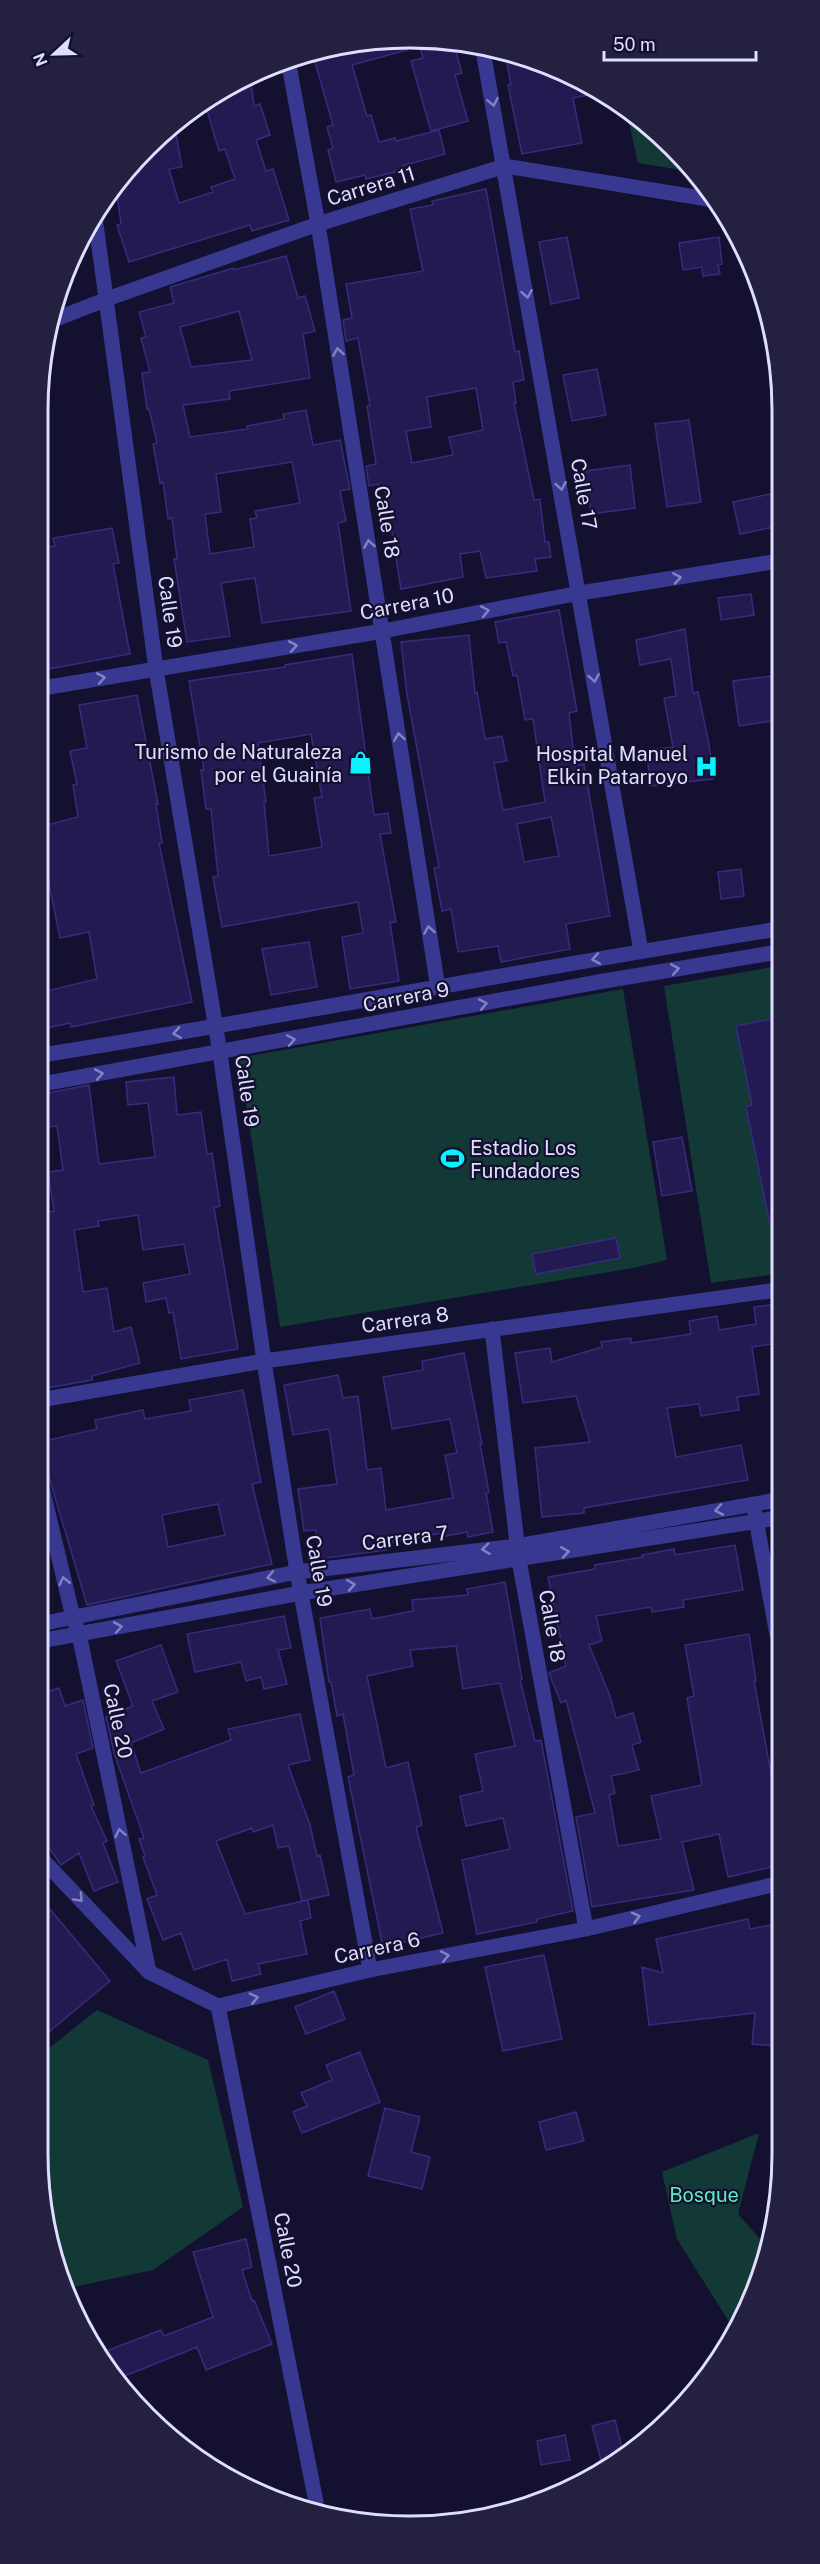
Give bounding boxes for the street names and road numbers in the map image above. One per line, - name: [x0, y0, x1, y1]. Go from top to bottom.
- street label: Carrera 11: [324, 161, 418, 211]
- street label: Calle 17: [566, 456, 602, 532]
- street label: Calle 18: [369, 484, 405, 560]
- street label: Calle 19: [153, 574, 187, 650]
- street label: Carrera 10: [358, 583, 456, 625]
- street label: Carrera 9: [361, 977, 451, 1017]
- street label: Calle 19: [230, 1053, 264, 1129]
- street label: Carrera 8: [360, 1302, 450, 1338]
- street label: Carrera 7: [360, 1521, 450, 1555]
- street label: Calle 19: [301, 1533, 337, 1609]
- street label: Calle 18: [534, 1588, 570, 1664]
- street label: Calle 20: [98, 1681, 138, 1761]
- street label: Carrera 6: [332, 1927, 422, 1969]
- street label: Calle 20: [269, 2210, 307, 2290]

